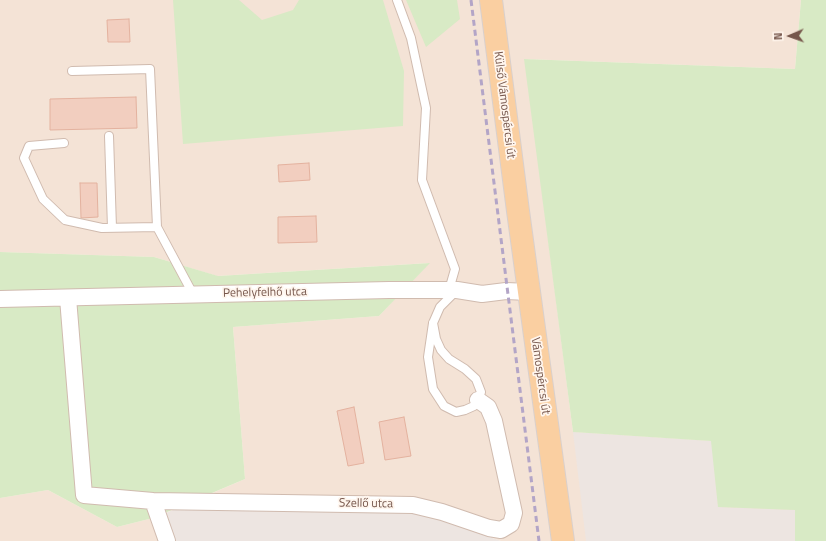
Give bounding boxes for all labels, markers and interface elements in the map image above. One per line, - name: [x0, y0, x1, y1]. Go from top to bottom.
- north arrow: [770, 16, 810, 56]
- text: N: [770, 32, 786, 41]
- street label: Külső Vámospércsi út: [490, 50, 518, 160]
- street label: Pehelyfelhő utca: [223, 285, 307, 301]
- street label: Vámospércsi út: [527, 337, 553, 415]
- street label: Szellő utca: [339, 496, 393, 512]

